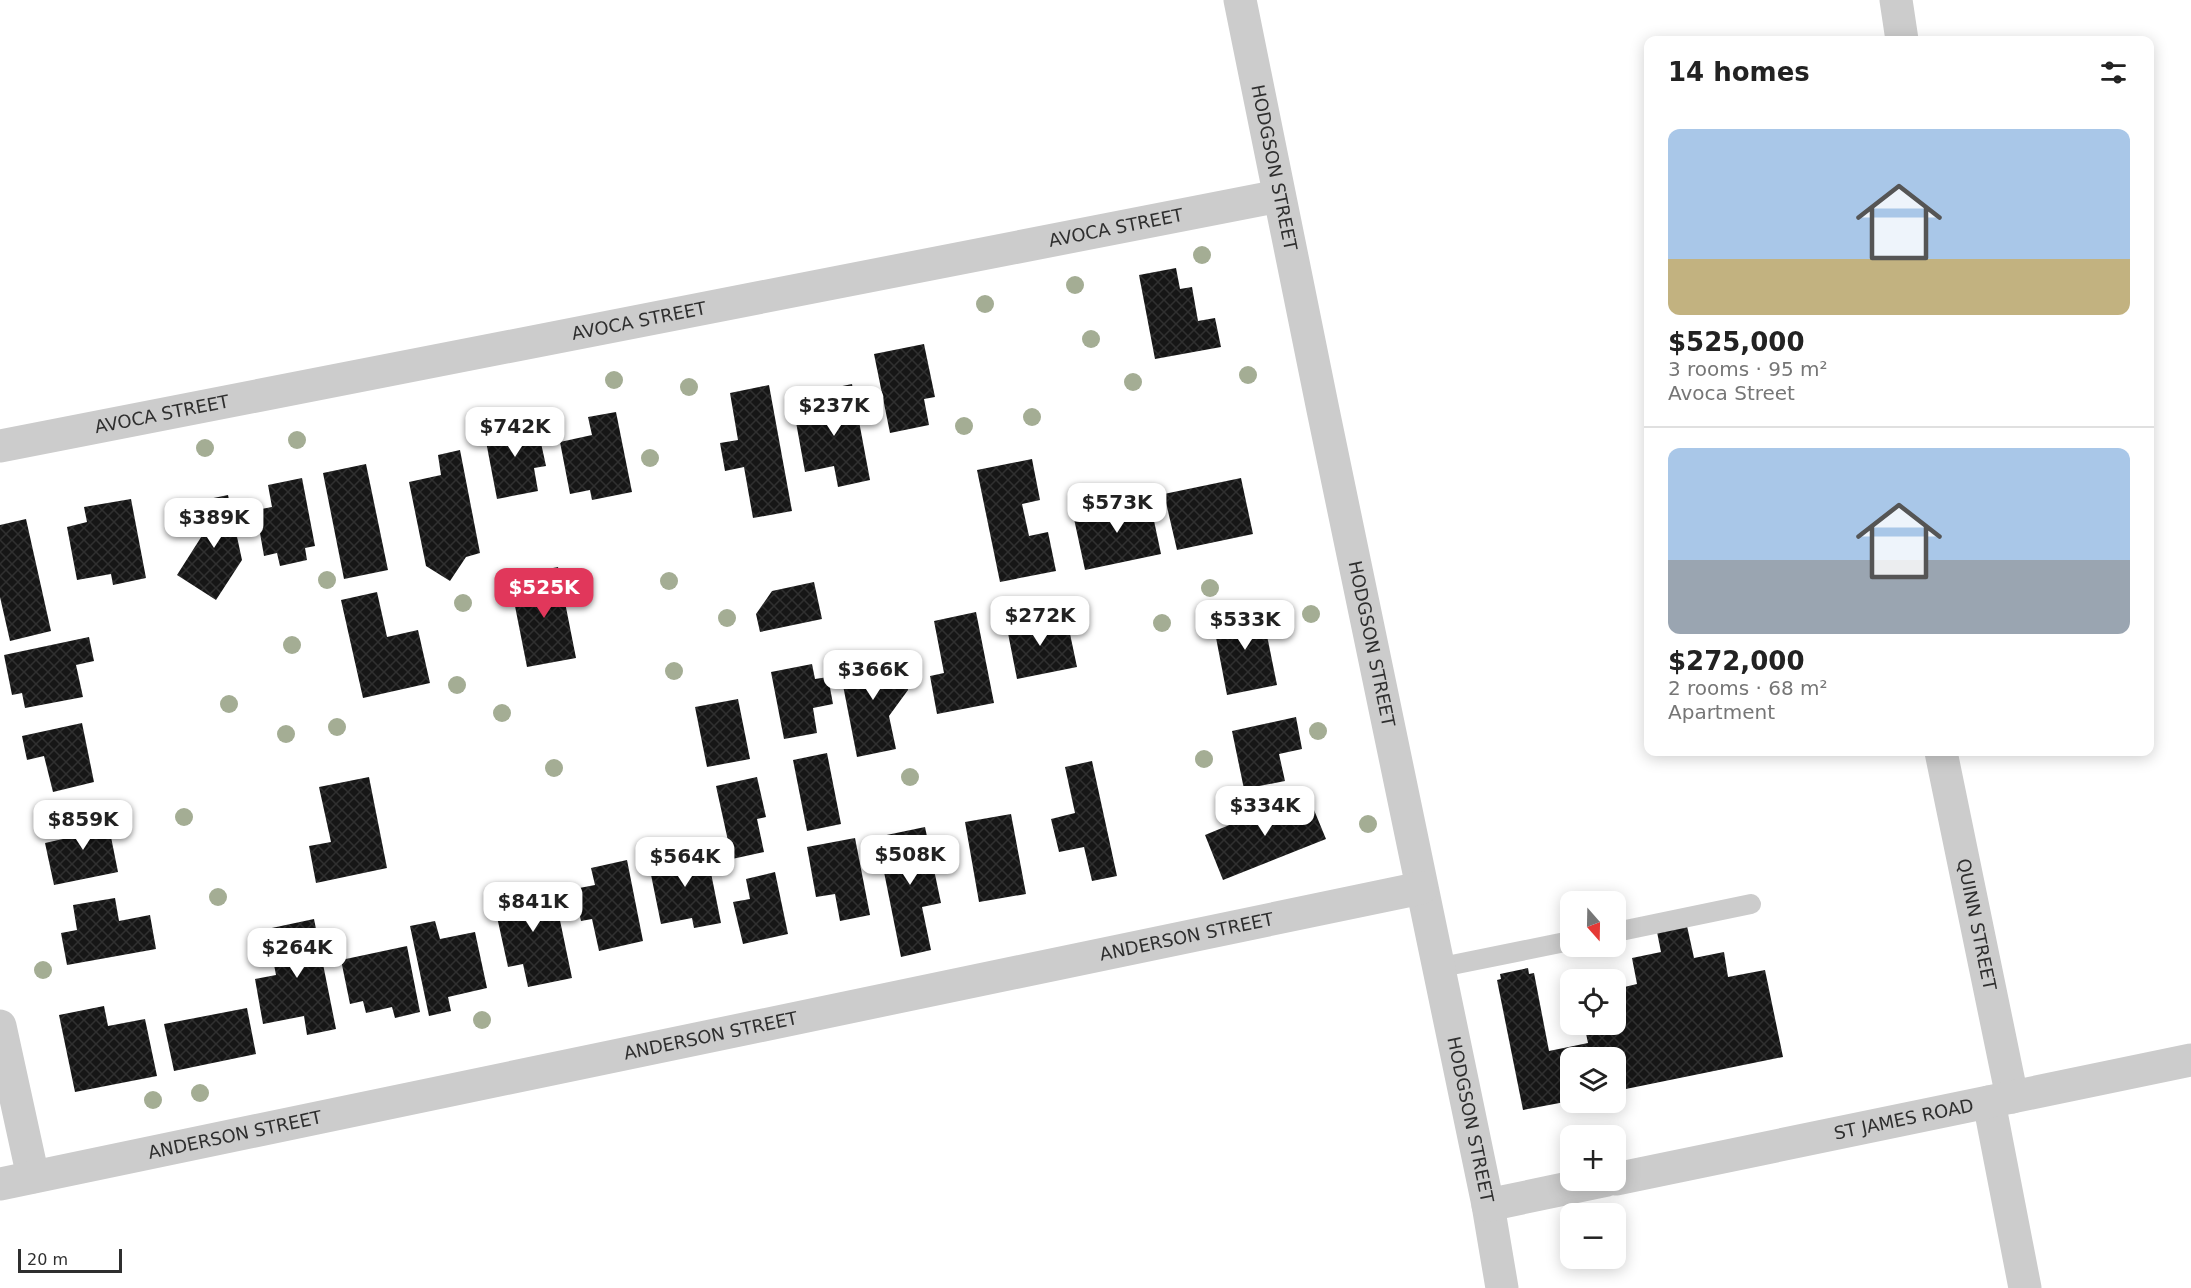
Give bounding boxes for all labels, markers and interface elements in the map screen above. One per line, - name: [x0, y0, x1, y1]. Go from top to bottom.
- icon: filters: [2097, 56, 2130, 89]
- text: 14 homes: [1668, 57, 1810, 87]
- street label: HODGSON STREET: [1247, 83, 1302, 253]
- icon: home: [1845, 168, 1953, 276]
- street label: AVOCA STREET: [1047, 204, 1186, 251]
- street label: AVOCA STREET: [570, 297, 709, 344]
- text: $525,000: [1668, 327, 1805, 357]
- text: 3 rooms · 95 m²: [1668, 357, 1828, 381]
- text: Avoca Street: [1668, 381, 1795, 405]
- pin: $237K: [792, 386, 876, 437]
- street label: AVOCA STREET: [93, 390, 232, 437]
- text: $237K: [798, 393, 870, 417]
- pin: $742K: [473, 407, 557, 458]
- text: $742K: [479, 414, 551, 438]
- pin: $573K: [1075, 483, 1159, 534]
- icon: home: [1845, 487, 1953, 595]
- text: $573K: [1081, 490, 1153, 514]
- pin: $389K: [172, 498, 256, 549]
- text: $389K: [178, 505, 250, 529]
- street label: HODGSON STREET: [1345, 559, 1400, 729]
- pin: $525K: [502, 568, 586, 619]
- text: $525K: [508, 575, 580, 599]
- pin: $272K: [998, 596, 1082, 647]
- pin: $533K: [1203, 600, 1287, 651]
- text: $272K: [1004, 603, 1076, 627]
- text: $533K: [1209, 607, 1281, 631]
- text: $272,000: [1668, 646, 1805, 676]
- pin: $366K: [831, 650, 915, 701]
- text: $366K: [837, 657, 909, 681]
- text: 2 rooms · 68 m²: [1668, 676, 1828, 700]
- text: Apartment: [1668, 700, 1775, 724]
- pin: $334K: [1223, 786, 1307, 837]
- text: $334K: [1229, 793, 1301, 817]
- pin: $859K: [41, 800, 125, 851]
- text: $859K: [47, 807, 119, 831]
- pin: $508K: [868, 835, 952, 886]
- pin: $564K: [643, 837, 727, 888]
- text: $508K: [874, 842, 946, 866]
- text: $564K: [649, 844, 721, 868]
- street label: QUINN STREET: [1953, 857, 2001, 993]
- pin: $841K: [491, 882, 575, 933]
- text: $841K: [497, 889, 569, 913]
- north arrow: [1560, 891, 1626, 957]
- map controls: [1560, 891, 1626, 1269]
- street label: ANDERSON STREET: [1098, 908, 1276, 965]
- pin: $264K: [255, 928, 339, 979]
- text: $264K: [261, 935, 333, 959]
- button: locate: [1560, 969, 1626, 1035]
- street label: ANDERSON STREET: [622, 1007, 800, 1064]
- street label: HODGSON STREET: [1443, 1035, 1498, 1205]
- button: layers: [1560, 1047, 1626, 1113]
- street label: ST JAMES ROAD: [1832, 1094, 1976, 1144]
- street label: ANDERSON STREET: [146, 1106, 325, 1163]
- button: +: [1560, 1125, 1626, 1191]
- button: −: [1560, 1203, 1626, 1269]
- scale bar: [18, 1246, 122, 1274]
- text: 20 m: [27, 1250, 68, 1269]

